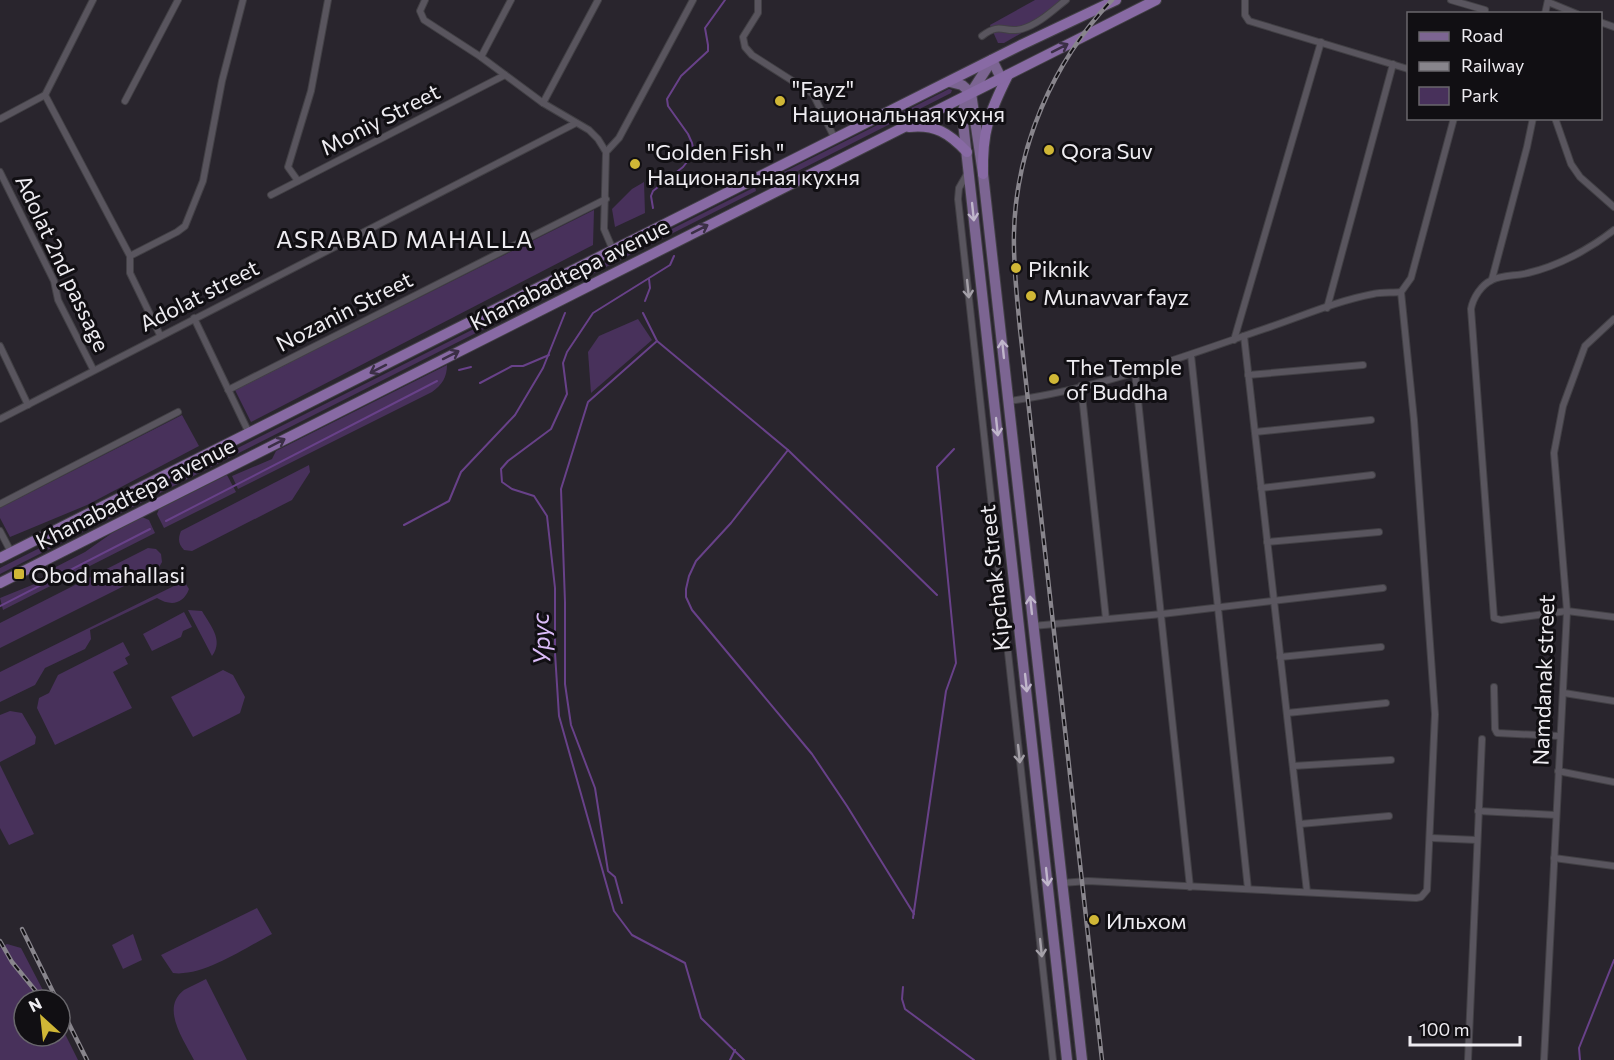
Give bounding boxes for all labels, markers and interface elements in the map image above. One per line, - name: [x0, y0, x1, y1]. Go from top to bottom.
- legend: [1407, 12, 1602, 120]
- text: Road: [1461, 24, 1503, 46]
- one-way arrow: [1051, 42, 1069, 54]
- text: Railway: [1461, 54, 1524, 76]
- place label: "Fayz" Национальная кухня: [792, 75, 1005, 127]
- street label: Moniy Street: [316, 77, 444, 161]
- text: Park: [1461, 84, 1499, 106]
- marker: "Fayz" Национальная кухня: [773, 94, 787, 108]
- place label: Qora Suv: [1061, 137, 1153, 164]
- place label: "Golden Fish " Национальная кухня: [647, 138, 860, 190]
- marker: Qora Suv: [1042, 143, 1056, 157]
- marker: "Golden Fish " Национальная кухня: [628, 157, 642, 171]
- street label: Adolat 2nd passage: [10, 170, 116, 356]
- one-way arrow: [968, 201, 979, 221]
- street label: Khanabadtepa avenue: [465, 212, 673, 336]
- one-way arrow: [691, 223, 709, 235]
- district label: ASRABAD MAHALLA: [276, 224, 534, 253]
- street label: Adolat street: [135, 253, 263, 337]
- place label: Piknik: [1028, 255, 1090, 282]
- marker: Piknik: [1009, 261, 1023, 275]
- street label: Nozanin Street: [271, 265, 417, 357]
- one-way arrow: [962, 279, 973, 299]
- place label: Munavvar fayz: [1043, 283, 1189, 310]
- marker: Munavvar fayz: [1024, 289, 1038, 303]
- one-way arrow: [997, 339, 1008, 359]
- one-way arrow: [442, 349, 460, 361]
- place label: The Temple of Buddha: [1066, 353, 1182, 405]
- one-way arrow: [369, 363, 387, 375]
- marker: The Temple of Buddha: [1047, 372, 1061, 386]
- one-way arrow: [992, 416, 1003, 436]
- street label: Khanabadtepa avenue: [31, 431, 239, 555]
- one-way arrow: [268, 437, 286, 449]
- street label: Kipchak Street: [973, 504, 1015, 652]
- place label: Obod mahallasi: [31, 561, 185, 588]
- marker: Obod mahallasi: [12, 567, 26, 581]
- street label: Namdanak street: [1527, 594, 1559, 766]
- one-way arrow: [1025, 596, 1036, 616]
- water label: Урус: [525, 612, 555, 666]
- one-way arrow: [1020, 673, 1031, 692]
- one-way arrow: [1014, 744, 1025, 764]
- one-way arrow: [1042, 866, 1053, 886]
- place label: Ильхом: [1106, 907, 1186, 934]
- marker: Ильхом: [1087, 913, 1101, 927]
- one-way arrow: [1035, 938, 1046, 958]
- north arrow: [12, 988, 72, 1048]
- text: N: [25, 993, 45, 1015]
- scale bar: [1410, 1009, 1520, 1047]
- text: 100 m: [1419, 1018, 1469, 1040]

